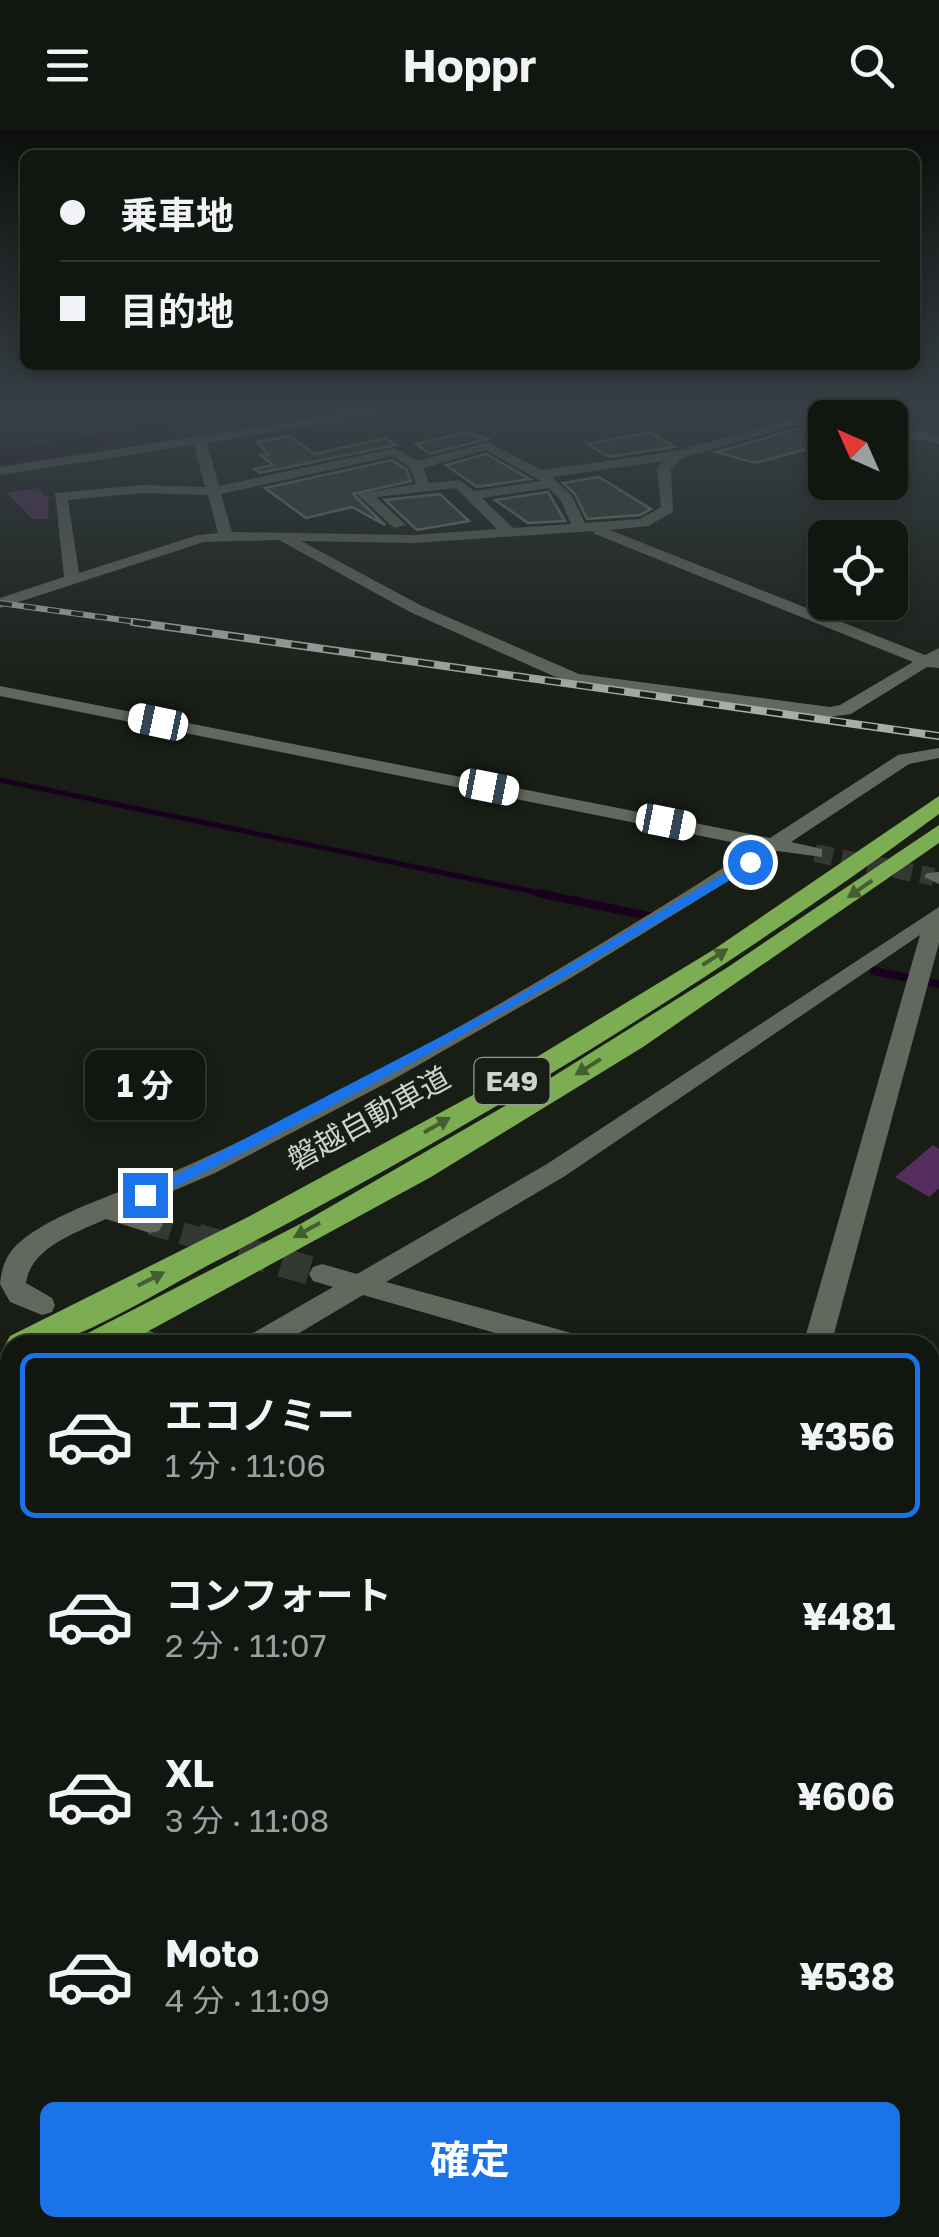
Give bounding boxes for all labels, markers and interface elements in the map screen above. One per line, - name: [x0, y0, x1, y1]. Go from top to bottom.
- icon: menu: [40, 38, 95, 93]
- text: Hoppr: [402, 38, 537, 92]
- icon: search: [844, 38, 899, 93]
- text: 乗車地: [120, 192, 234, 237]
- text: 目的地: [120, 288, 234, 333]
- north arrow: [808, 400, 908, 500]
- map controls: [808, 400, 908, 620]
- button: locate: [808, 520, 908, 620]
- car: [126, 701, 190, 743]
- car: [457, 767, 521, 807]
- car: [634, 802, 698, 842]
- route start: [728, 840, 773, 885]
- one-way arrow: [847, 879, 873, 898]
- one-way arrow: [702, 948, 729, 966]
- callout: 1 分: [85, 1050, 205, 1120]
- road number: E49: [474, 1058, 550, 1104]
- one-way arrow: [574, 1058, 602, 1075]
- street label: 磐越自動車道: [281, 1059, 456, 1178]
- text: 1 分: [117, 1066, 173, 1104]
- one-way arrow: [423, 1116, 451, 1134]
- route end: [123, 1173, 168, 1218]
- one-way arrow: [293, 1221, 321, 1239]
- one-way arrow: [137, 1271, 166, 1288]
- icon: car: [45, 1391, 135, 1481]
- text: エコノミー: [165, 1392, 355, 1437]
- text: ¥356: [799, 1413, 895, 1458]
- text: 1 分 · 11:06: [165, 1446, 326, 1484]
- icon: car: [45, 1571, 135, 1661]
- text: コンフォート: [165, 1572, 392, 1617]
- text: ¥481: [802, 1593, 895, 1638]
- text: 2 分 · 11:07: [165, 1626, 327, 1664]
- text: XL: [165, 1750, 214, 1795]
- icon: car: [45, 1751, 135, 1841]
- text: ¥606: [797, 1773, 895, 1818]
- text: 3 分 · 11:08: [165, 1801, 329, 1839]
- text: Moto: [165, 1930, 259, 1975]
- icon: car: [45, 1931, 135, 2021]
- text: ¥538: [799, 1953, 895, 1998]
- text: 4 分 · 11:09: [165, 1981, 330, 2019]
- button: 確定: [40, 2102, 900, 2217]

